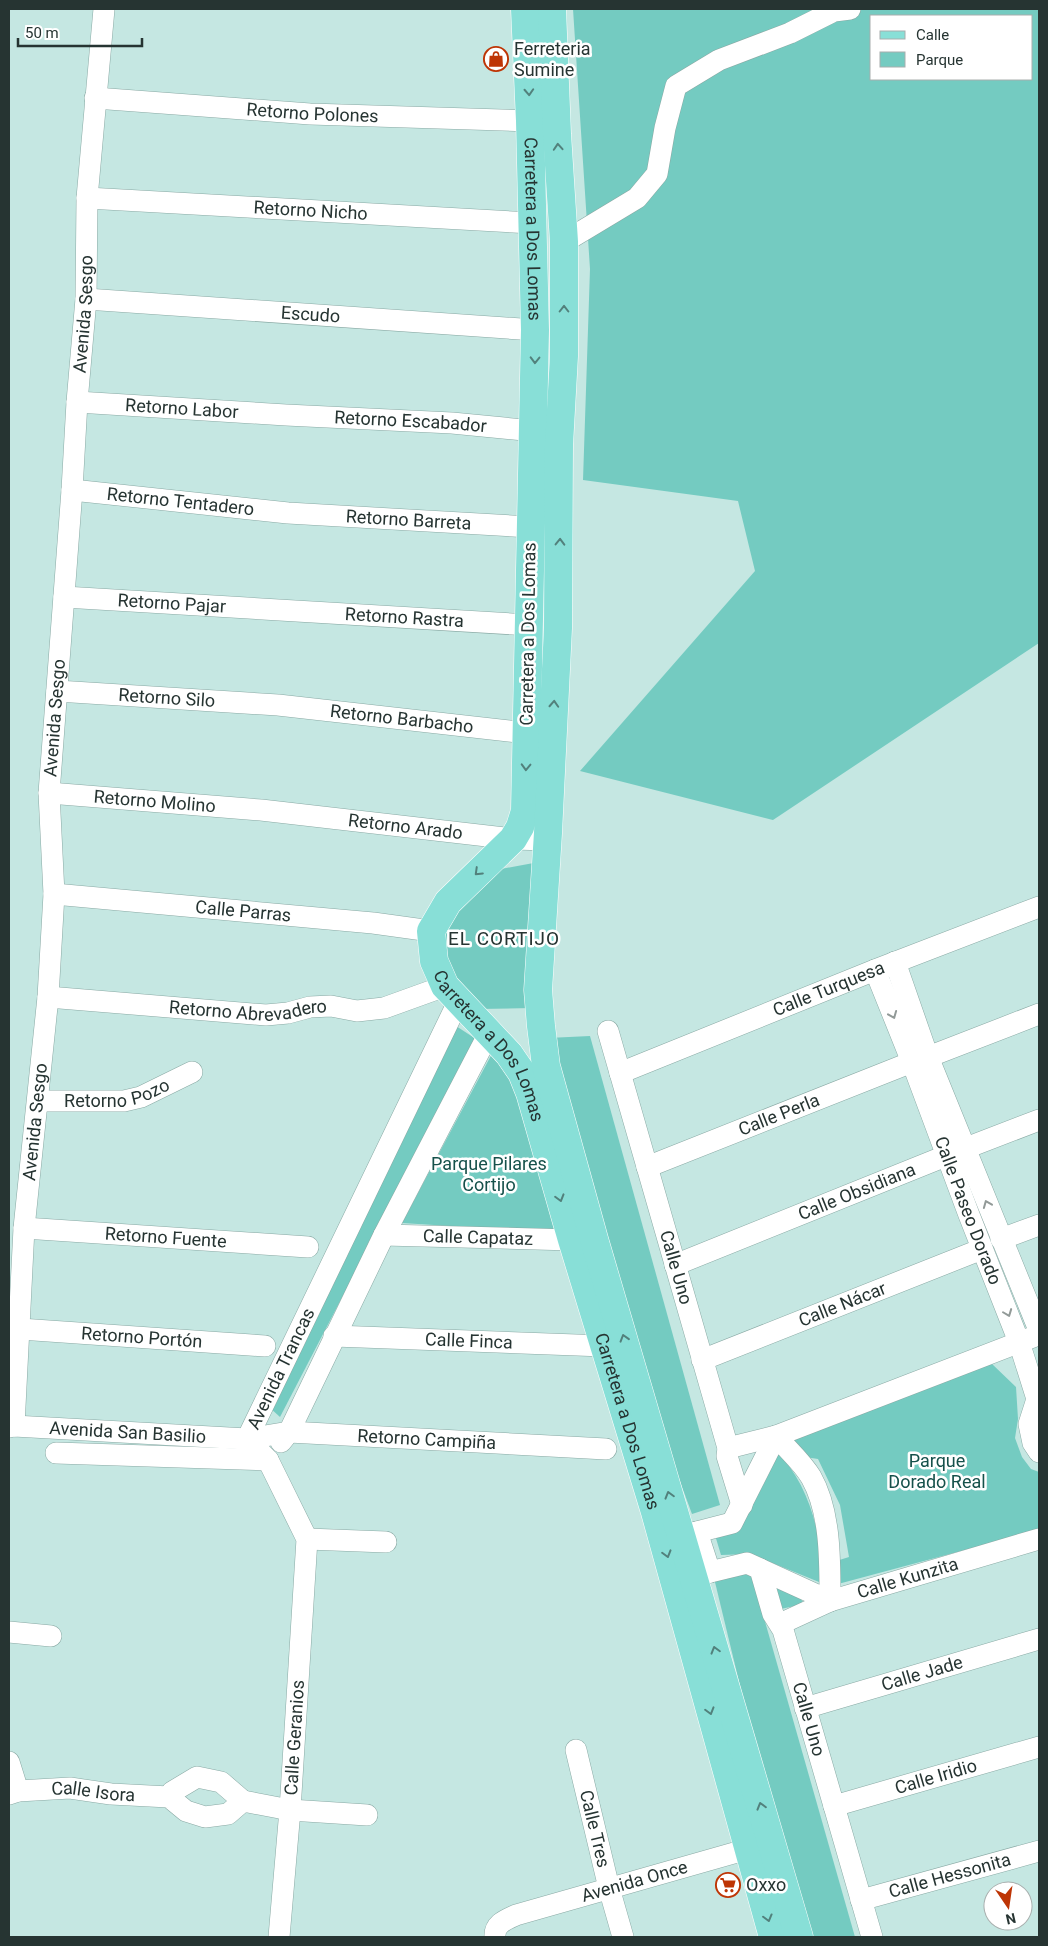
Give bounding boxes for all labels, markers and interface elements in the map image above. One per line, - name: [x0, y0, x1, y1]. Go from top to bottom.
- scale bar: [18, 15, 141, 47]
- legend: [870, 15, 1033, 80]
- text: 50 m: [25, 24, 59, 42]
- text: Calle: [916, 26, 949, 44]
- place label: Ferreteria Sumine: [514, 38, 591, 80]
- shop icon: Ferreteria Sumine: [483, 46, 509, 72]
- text: Parque: [916, 51, 963, 69]
- one-way arrow: [523, 89, 534, 97]
- street label: Retorno Polones: [246, 98, 379, 126]
- street label: Carretera a Dos Lomas: [520, 137, 546, 321]
- one-way arrow: [553, 143, 564, 151]
- street label: Retorno Nicho: [253, 196, 368, 224]
- street label: Avenida Sesgo: [69, 255, 96, 374]
- street label: Escudo: [280, 301, 341, 327]
- one-way arrow: [559, 305, 569, 312]
- one-way arrow: [529, 356, 540, 364]
- street label: Retorno Labor: [125, 394, 239, 422]
- street label: Retorno Escabador: [334, 406, 488, 436]
- street label: Retorno Tentadero: [106, 483, 255, 519]
- street label: Retorno Barreta: [345, 505, 472, 534]
- one-way arrow: [554, 537, 565, 545]
- street label: Carretera a Dos Lomas: [515, 542, 540, 726]
- street label: Retorno Pajar: [117, 589, 227, 617]
- street label: Retorno Rastra: [344, 603, 464, 631]
- street label: Avenida Sesgo: [39, 658, 69, 778]
- street label: Retorno Silo: [118, 684, 216, 711]
- street label: Retorno Barbacho: [329, 700, 475, 737]
- one-way arrow: [549, 700, 560, 708]
- one-way arrow: [521, 764, 531, 771]
- street label: Retorno Molino: [93, 786, 217, 816]
- street label: Retorno Arado: [347, 809, 464, 843]
- one-way arrow: [475, 867, 484, 876]
- street label: Calle Parras: [194, 896, 292, 926]
- district label: EL CORTIJO: [448, 927, 560, 950]
- street label: Calle Turquesa: [770, 956, 887, 1020]
- street label: Carretera a Dos Lomas: [429, 967, 549, 1124]
- street label: Retorno Abrevadero: [168, 995, 327, 1025]
- one-way arrow: [887, 1010, 897, 1019]
- street label: Avenida Sesgo: [18, 1062, 51, 1182]
- street label: Retorno Pozo: [64, 1074, 173, 1111]
- street label: Calle Perla: [735, 1089, 822, 1140]
- street label: Calle Paseo Dorado: [931, 1133, 1006, 1288]
- park label: Parque Pilares Cortijo: [431, 1153, 547, 1195]
- street label: Calle Obsidiana: [795, 1158, 918, 1224]
- one-way arrow: [554, 1193, 564, 1201]
- one-way arrow: [982, 1200, 993, 1209]
- street label: Retorno Fuente: [104, 1222, 227, 1252]
- street label: Calle Capataz: [423, 1225, 533, 1249]
- street label: Calle Uno: [656, 1228, 697, 1307]
- street label: Calle Nácar: [795, 1277, 889, 1331]
- street label: Avenida Trancas: [242, 1304, 319, 1432]
- one-way arrow: [1002, 1309, 1012, 1317]
- street label: Retorno Portón: [80, 1322, 203, 1352]
- street label: Calle Finca: [425, 1328, 513, 1353]
- street label: Carretera a Dos Lomas: [591, 1330, 665, 1512]
- one-way arrow: [620, 1335, 630, 1343]
- street label: Avenida San Basilio: [49, 1417, 207, 1447]
- street label: Retorno Campiña: [357, 1425, 497, 1453]
- park label: Parque Dorado Real: [888, 1450, 986, 1492]
- one-way arrow: [665, 1491, 675, 1499]
- one-way arrow: [661, 1550, 671, 1558]
- street label: Calle Kunzita: [854, 1553, 960, 1602]
- one-way arrow: [711, 1647, 721, 1655]
- street label: Calle Jade: [879, 1651, 965, 1695]
- street label: Calle Geranios: [280, 1679, 308, 1796]
- street label: Calle Uno: [789, 1679, 830, 1759]
- one-way arrow: [705, 1706, 715, 1714]
- street label: Calle Iridio: [892, 1754, 979, 1798]
- street label: Calle Isora: [51, 1777, 136, 1805]
- street label: Calle Tres: [576, 1788, 615, 1869]
- one-way arrow: [756, 1803, 766, 1811]
- street label: Calle Hessonita: [886, 1848, 1013, 1902]
- street label: Avenida Once: [579, 1856, 690, 1906]
- supermarket icon: Oxxo: [715, 1872, 741, 1898]
- place label: Oxxo: [746, 1874, 786, 1895]
- north arrow: [983, 1881, 1033, 1931]
- text: N: [1004, 1910, 1018, 1928]
- one-way arrow: [762, 1913, 772, 1922]

